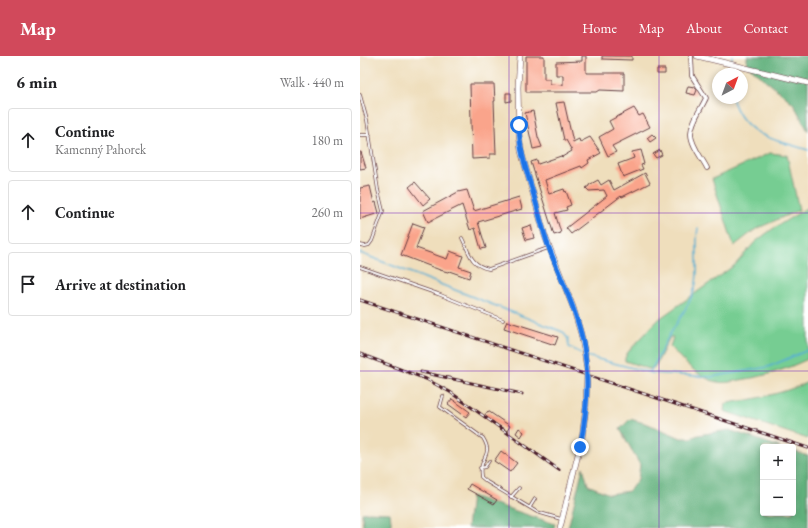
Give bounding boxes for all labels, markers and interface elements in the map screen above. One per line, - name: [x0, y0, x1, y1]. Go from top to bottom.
- text: Map: [20, 16, 56, 41]
- text: Home: [582, 19, 617, 37]
- text: Map: [639, 19, 664, 37]
- text: About: [686, 19, 722, 37]
- text: Contact: [744, 19, 788, 37]
- north arrow: [712, 68, 748, 104]
- text: 6 min: [16, 71, 57, 93]
- text: Walk · 440 m: [280, 74, 344, 91]
- route start: [510, 116, 528, 134]
- text: Continue: [55, 122, 115, 141]
- icon: ahead: [17, 129, 39, 151]
- text: 180 m: [312, 132, 343, 149]
- text: Kamenný Pahorek: [55, 141, 146, 158]
- icon: ahead: [17, 201, 39, 223]
- text: Continue: [55, 203, 115, 222]
- text: 260 m: [312, 204, 343, 221]
- icon: arrive: [17, 273, 39, 295]
- text: Arrive at destination: [55, 275, 186, 294]
- route end: [571, 438, 589, 456]
- map controls: [760, 444, 796, 516]
- button: +: [760, 444, 796, 480]
- button: −: [760, 480, 796, 516]

